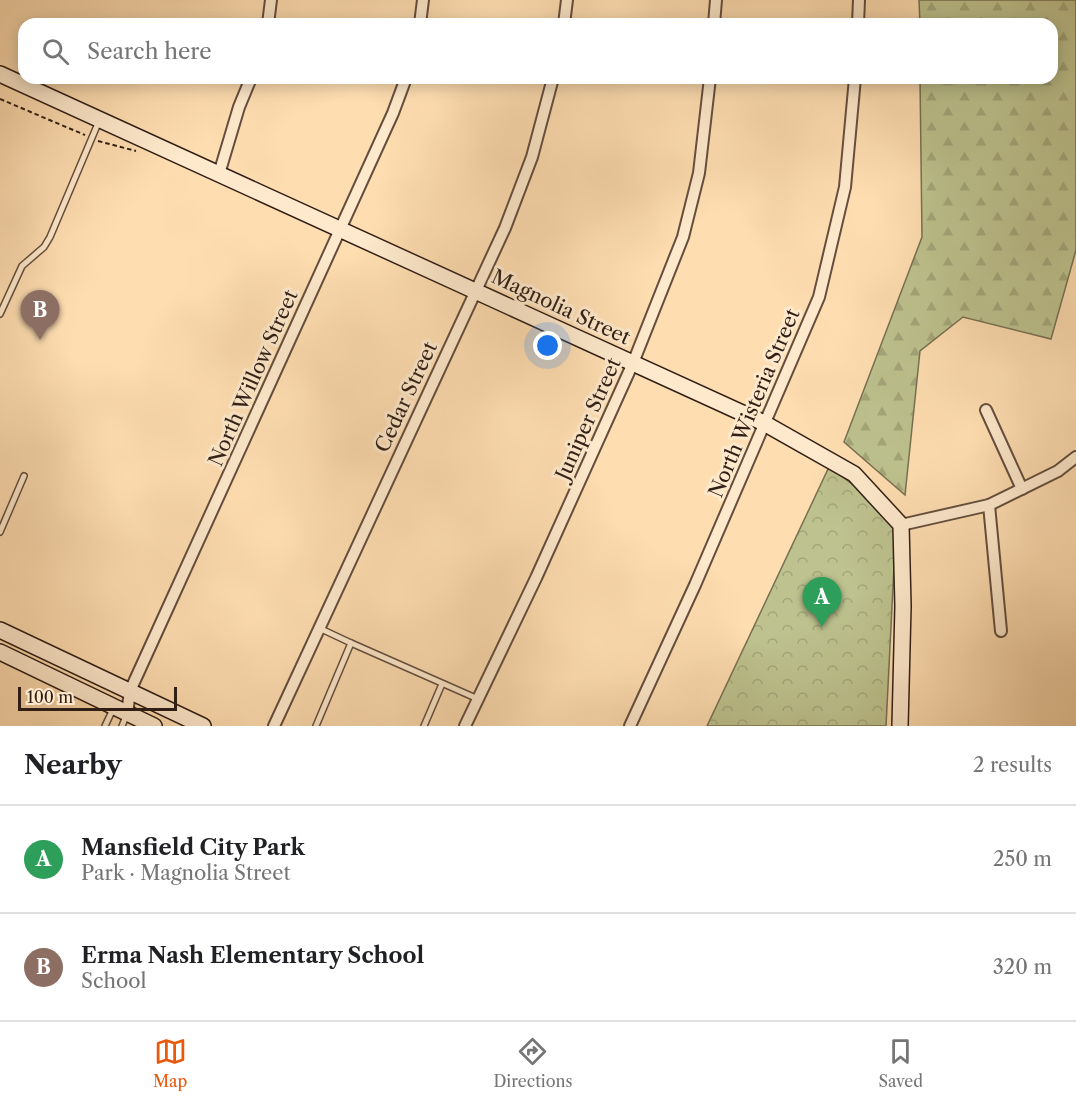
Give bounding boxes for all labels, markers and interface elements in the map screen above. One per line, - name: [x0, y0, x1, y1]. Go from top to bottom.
- search box: [18, 18, 1058, 84]
- icon: search: [39, 35, 72, 68]
- text: Search here: [87, 38, 212, 65]
- street label: Magnolia Street: [488, 264, 634, 350]
- street label: North Willow Street: [203, 286, 303, 470]
- pin: B: [20, 290, 60, 340]
- street label: North Wisteria Street: [703, 305, 805, 501]
- your location: [533, 331, 562, 360]
- street label: Cedar Street: [370, 338, 442, 456]
- street label: Juniper Street: [549, 354, 626, 487]
- pin: A: [802, 578, 842, 627]
- scale bar: [18, 684, 177, 712]
- text: 100 m: [27, 687, 73, 707]
- text: Nearby: [24, 749, 122, 781]
- text: 2 results: [973, 753, 1052, 777]
- text: Mansfield City Park: [81, 834, 305, 861]
- text: A: [36, 847, 51, 871]
- text: 250 m: [993, 847, 1052, 871]
- text: Park · Magnolia Street: [81, 861, 291, 885]
- text: Erma Nash Elementary School: [81, 942, 424, 969]
- text: B: [36, 955, 51, 979]
- text: 320 m: [993, 955, 1052, 979]
- text: School: [81, 969, 146, 993]
- tab: Map: [153, 1035, 187, 1091]
- tab: Directions: [493, 1035, 572, 1091]
- tab: Saved: [879, 1035, 923, 1091]

